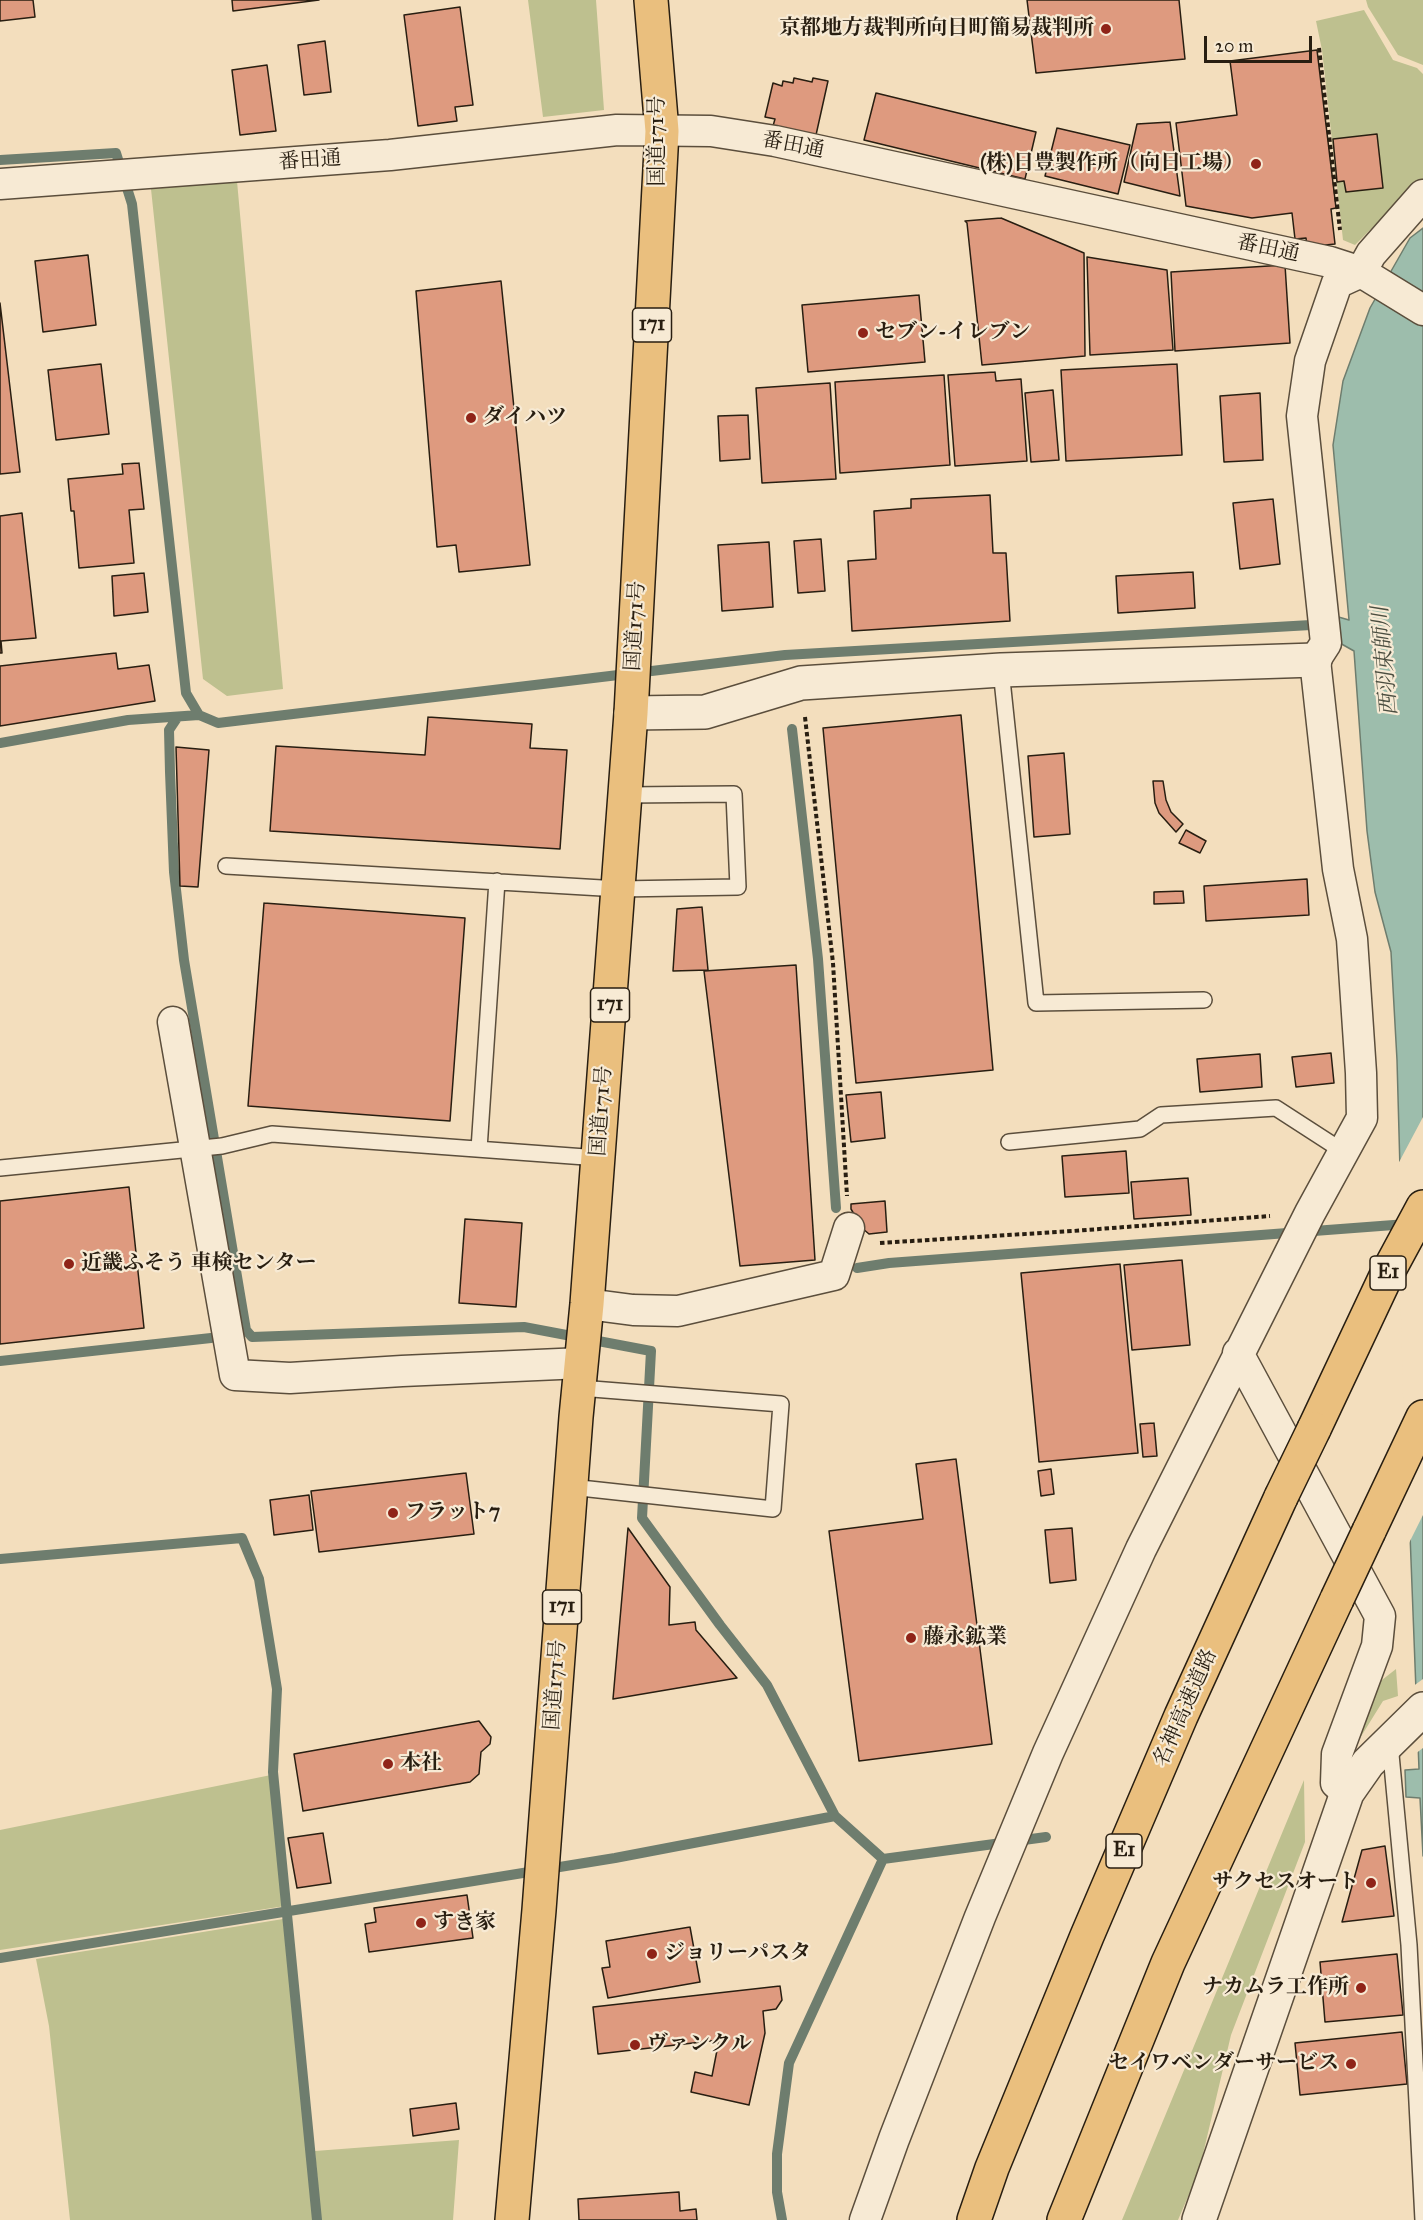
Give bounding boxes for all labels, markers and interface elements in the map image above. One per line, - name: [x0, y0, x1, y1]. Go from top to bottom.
- place label: 京都地方裁判所向日町簡易裁判所: [779, 16, 1094, 42]
- marker: 京都地方裁判所向日町簡易裁判所: [1099, 22, 1113, 36]
- scale bar: [1207, 24, 1315, 62]
- text: 20 m: [1215, 35, 1253, 57]
- street label: 国道171号: [645, 96, 671, 186]
- street label: 番田通: [760, 128, 826, 164]
- street label: 番田通: [278, 146, 342, 176]
- place label: (株)日豊製作所（向日工場）: [980, 151, 1244, 177]
- marker: (株)日豊製作所（向日工場）: [1249, 157, 1263, 171]
- street label: 番田通: [1235, 230, 1301, 268]
- road number: 171: [632, 308, 672, 342]
- place label: セブン-イレブン: [875, 320, 1031, 346]
- marker: セブン-イレブン: [856, 326, 870, 340]
- place label: ダイハツ: [483, 405, 567, 431]
- marker: ダイハツ: [464, 411, 478, 425]
- street label: 国道171号: [621, 580, 651, 672]
- water label: 西羽束師川: [1368, 605, 1404, 717]
- road number: 171: [590, 988, 630, 1022]
- street label: 国道171号: [586, 1065, 618, 1157]
- place label: 近畿ふそう 車検センター: [81, 1251, 317, 1277]
- road number: E1: [1370, 1256, 1406, 1290]
- marker: 近畿ふそう 車検センター: [62, 1257, 76, 1271]
- place label: フラット7: [405, 1500, 500, 1526]
- marker: フラット7: [386, 1506, 400, 1520]
- road number: 171: [542, 1590, 582, 1624]
- place label: 藤永鉱業: [923, 1625, 1007, 1651]
- marker: 藤永鉱業: [904, 1631, 918, 1645]
- street label: 国道171号: [540, 1639, 572, 1731]
- street label: 名神高速道路: [1149, 1645, 1223, 1771]
- place label: 本社: [400, 1751, 442, 1777]
- marker: 本社: [381, 1757, 395, 1771]
- road number: E1: [1106, 1834, 1142, 1868]
- place label: サクセスオート: [1212, 1870, 1359, 1896]
- marker: サクセスオート: [1364, 1876, 1378, 1890]
- place label: すき家: [433, 1910, 496, 1936]
- marker: すき家: [414, 1916, 428, 1930]
- place label: ジョリーパスタ: [664, 1941, 811, 1967]
- marker: ジョリーパスタ: [645, 1947, 659, 1961]
- place label: ナカムラ工作所: [1202, 1975, 1349, 2001]
- marker: ナカムラ工作所: [1354, 1981, 1368, 1995]
- place label: ヴァンクル: [647, 2032, 752, 2058]
- marker: ヴァンクル: [628, 2038, 642, 2052]
- place label: セイワベンダーサービス: [1108, 2051, 1339, 2077]
- marker: セイワベンダーサービス: [1344, 2057, 1358, 2071]

